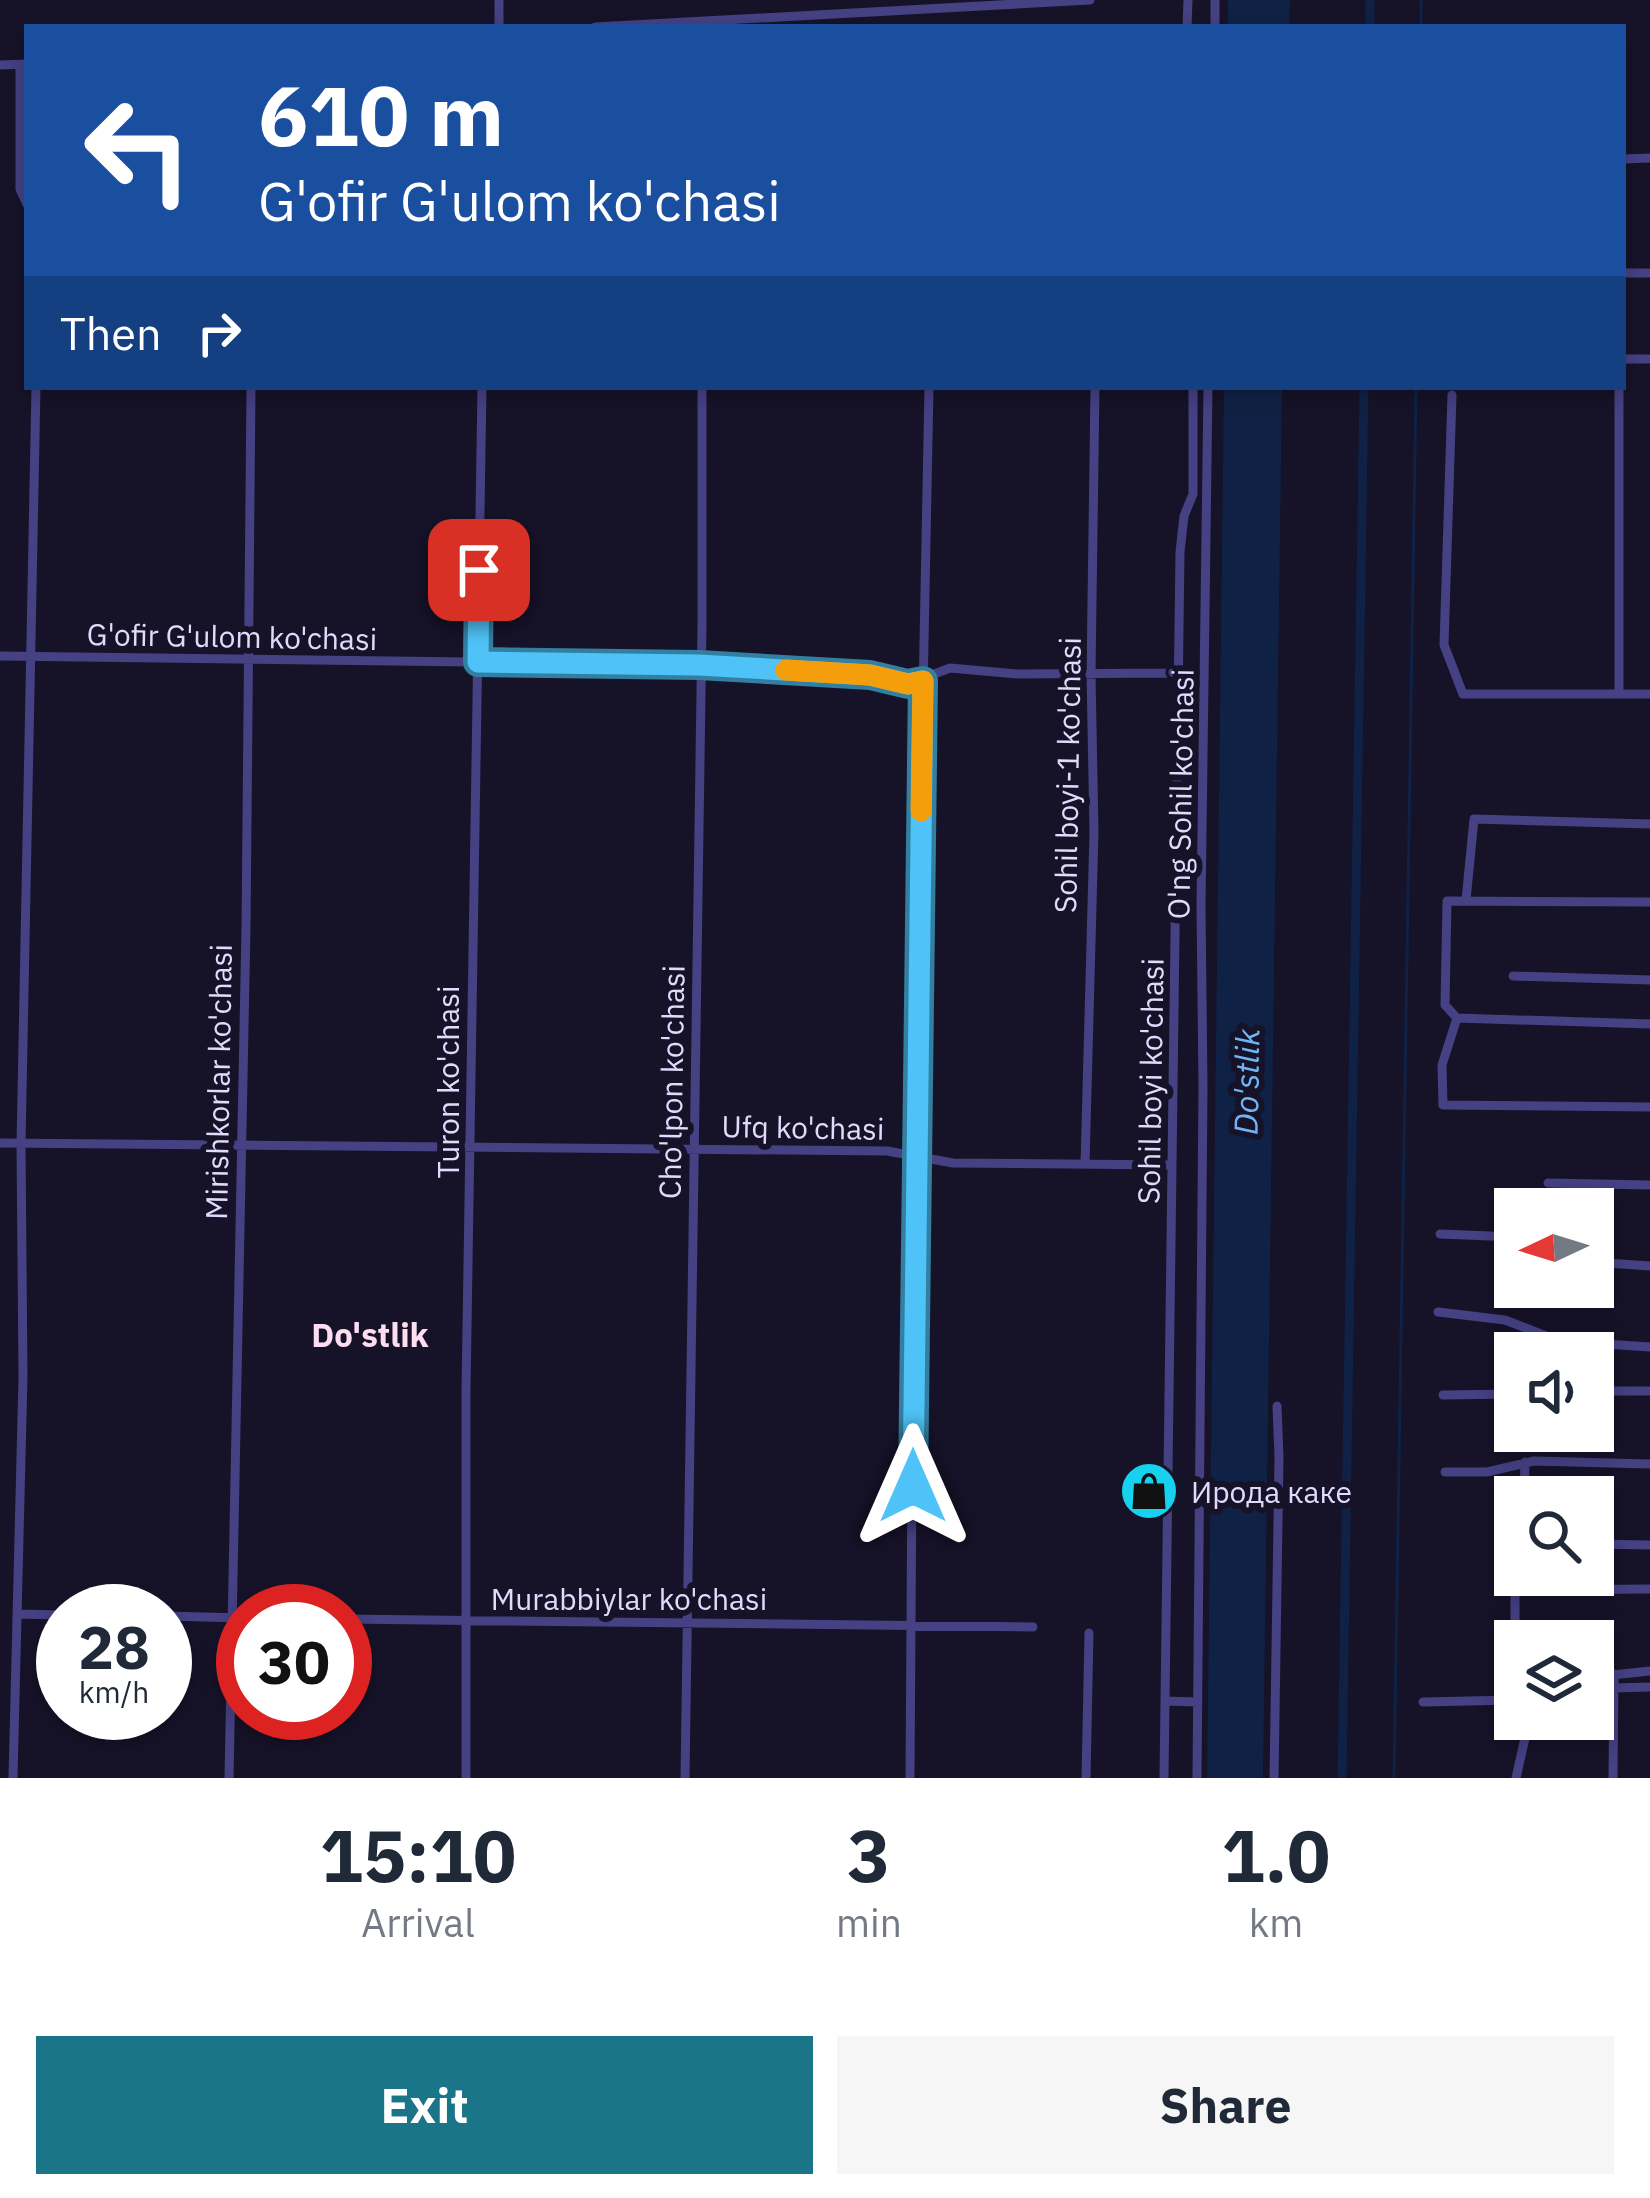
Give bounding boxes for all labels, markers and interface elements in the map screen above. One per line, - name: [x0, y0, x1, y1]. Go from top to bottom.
- text: 610 m: [258, 60, 504, 169]
- icon: left: [60, 72, 216, 228]
- text: G'ofir G'ulom ko'chasi: [258, 166, 781, 236]
- icon: right: [186, 300, 252, 366]
- text: Then: [60, 304, 162, 362]
- pin: [428, 519, 530, 621]
- icon: arrive: [446, 537, 512, 603]
- street label: G'ofir G'ulom ko'chasi: [86, 614, 378, 658]
- street label: Sohil boyi-1 ko'chasi: [1045, 637, 1089, 913]
- street label: O'ng Sohil ko'chasi: [1158, 668, 1202, 920]
- street label: Mirishkorlar ko'chasi: [196, 944, 240, 1220]
- street label: Sohil boyi ko'chasi: [1128, 958, 1172, 1204]
- street label: Cho'lpon ko'chasi: [649, 965, 693, 1199]
- street label: Turon ko'chasi: [428, 986, 467, 1178]
- water label: Do'stlik: [1224, 1028, 1268, 1135]
- street label: Ufq ko'chasi: [721, 1106, 885, 1148]
- north arrow: [1494, 1188, 1614, 1308]
- map controls: [1494, 1188, 1614, 1740]
- district label: Do'stlik: [311, 1313, 430, 1356]
- button: sound: [1494, 1332, 1614, 1452]
- position arrow: [850, 1423, 976, 1549]
- shop icon: Ирода каке: [1118, 1460, 1180, 1522]
- place label: Ирода каке: [1191, 1472, 1352, 1511]
- button: search: [1494, 1476, 1614, 1596]
- street label: Murabbiylar ko'chasi: [491, 1579, 767, 1618]
- speed limit sign: 30: [216, 1584, 372, 1740]
- text: 28: [78, 1607, 150, 1686]
- button: layers: [1494, 1620, 1614, 1740]
- text: km/h: [79, 1672, 149, 1711]
- text: 15:10: [320, 1808, 516, 1902]
- text: 3: [847, 1808, 891, 1902]
- text: 1.0: [1222, 1808, 1330, 1902]
- text: Arrival: [361, 1897, 475, 1948]
- text: min: [836, 1897, 902, 1948]
- text: km: [1249, 1897, 1303, 1948]
- button: Exit: [36, 2036, 813, 2174]
- button: Share: [837, 2036, 1614, 2174]

